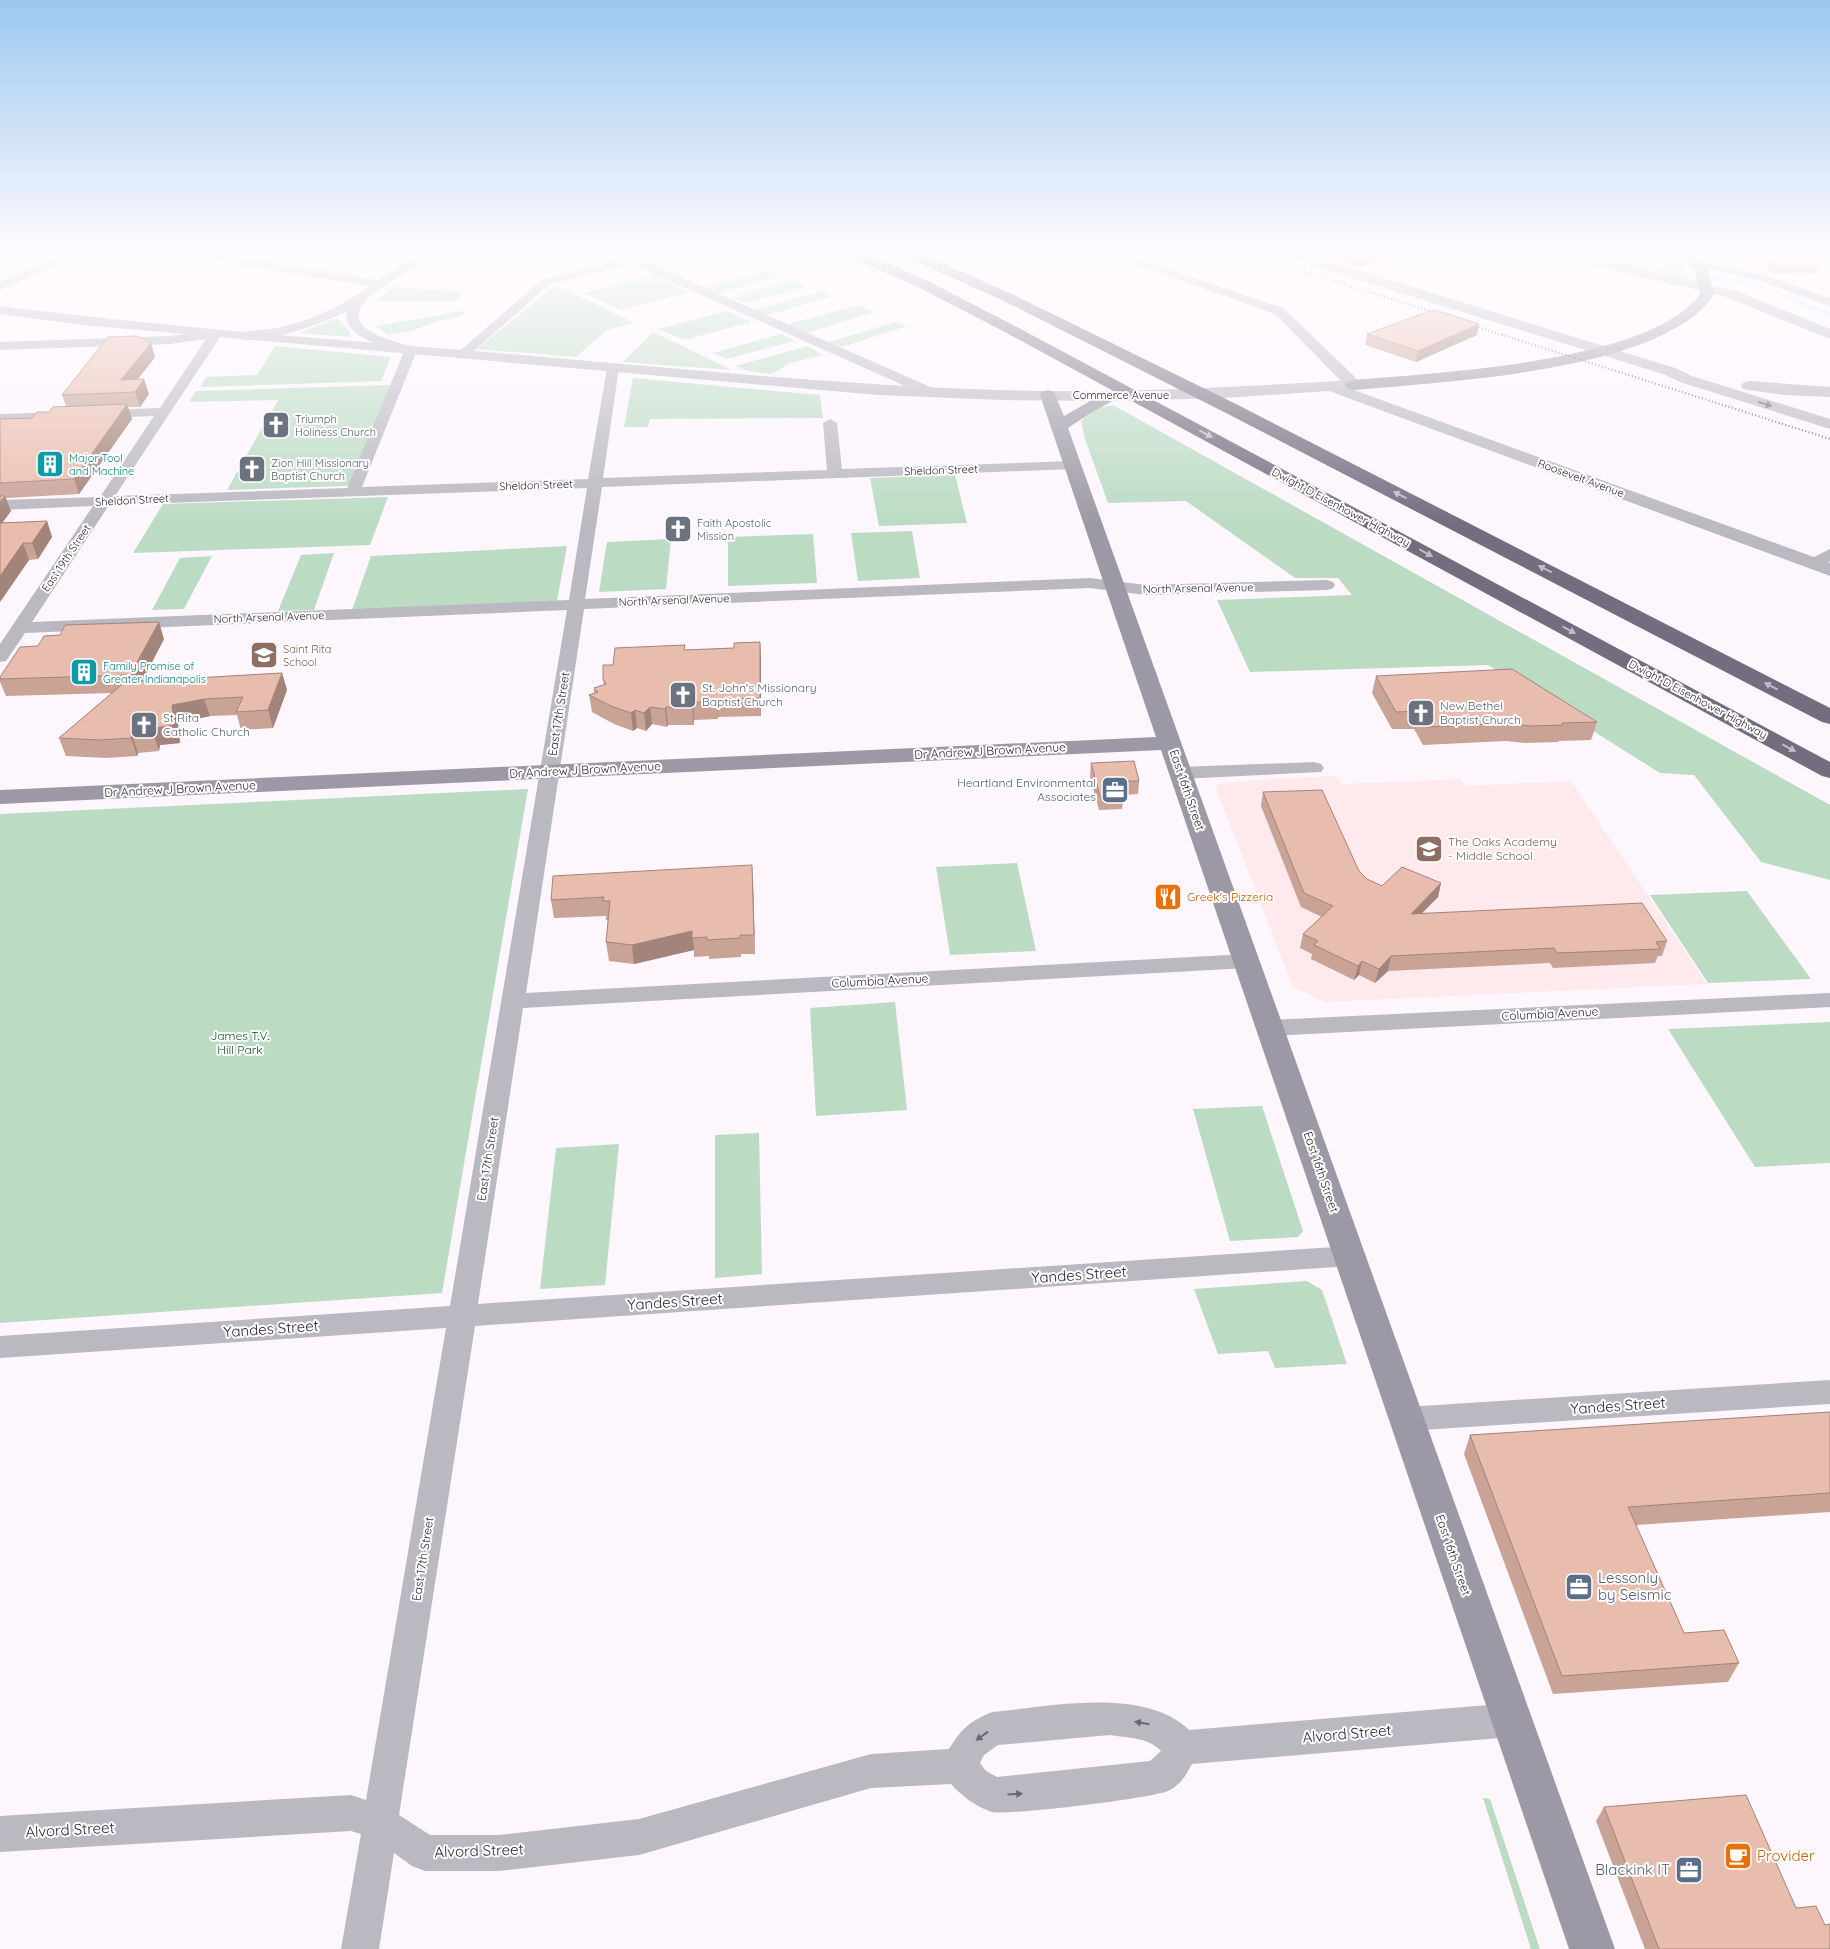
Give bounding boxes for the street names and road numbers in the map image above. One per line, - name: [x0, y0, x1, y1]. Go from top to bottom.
- street label: Commerce Avenue: [1073, 388, 1169, 402]
- street label: Roosevelt Avenue: [1536, 456, 1626, 500]
- street label: Sheldon Street: [904, 462, 978, 478]
- street label: Dwight D Eisenhower Highway: [1269, 464, 1413, 550]
- street label: Sheldon Street: [499, 477, 573, 493]
- street label: Sheldon Street: [95, 491, 169, 509]
- street label: East 19th Street: [38, 522, 94, 594]
- street label: North Arsenal Avenue: [1142, 580, 1254, 596]
- street label: North Arsenal Avenue: [618, 591, 730, 609]
- street label: North Arsenal Avenue: [213, 608, 325, 626]
- street label: Dwight D Eisenhower Highway: [1626, 656, 1770, 742]
- street label: East 17th Street: [544, 671, 573, 757]
- street label: Dr Andrew J Brown Avenue: [914, 739, 1066, 762]
- street label: East 16th Street: [1167, 747, 1208, 832]
- street label: Dr Andrew J Brown Avenue: [509, 758, 661, 781]
- street label: Dr Andrew J Brown Avenue: [104, 777, 256, 800]
- street label: Columbia Avenue: [831, 970, 929, 991]
- street label: Columbia Avenue: [1501, 1003, 1599, 1024]
- street label: East 17th Street: [473, 1116, 502, 1202]
- street label: East 16th Street: [1301, 1129, 1342, 1214]
- street label: Yandes Street: [1031, 1262, 1127, 1287]
- street label: Yandes Street: [627, 1289, 723, 1314]
- street label: Yandes Street: [223, 1316, 319, 1341]
- street label: Yandes Street: [1570, 1393, 1666, 1418]
- street label: East 16th Street: [1433, 1512, 1474, 1597]
- street label: East 17th Street: [408, 1516, 437, 1602]
- street label: Alvord Street: [1302, 1720, 1392, 1747]
- street label: Alvord Street: [25, 1818, 115, 1841]
- street label: Alvord Street: [434, 1839, 524, 1862]

